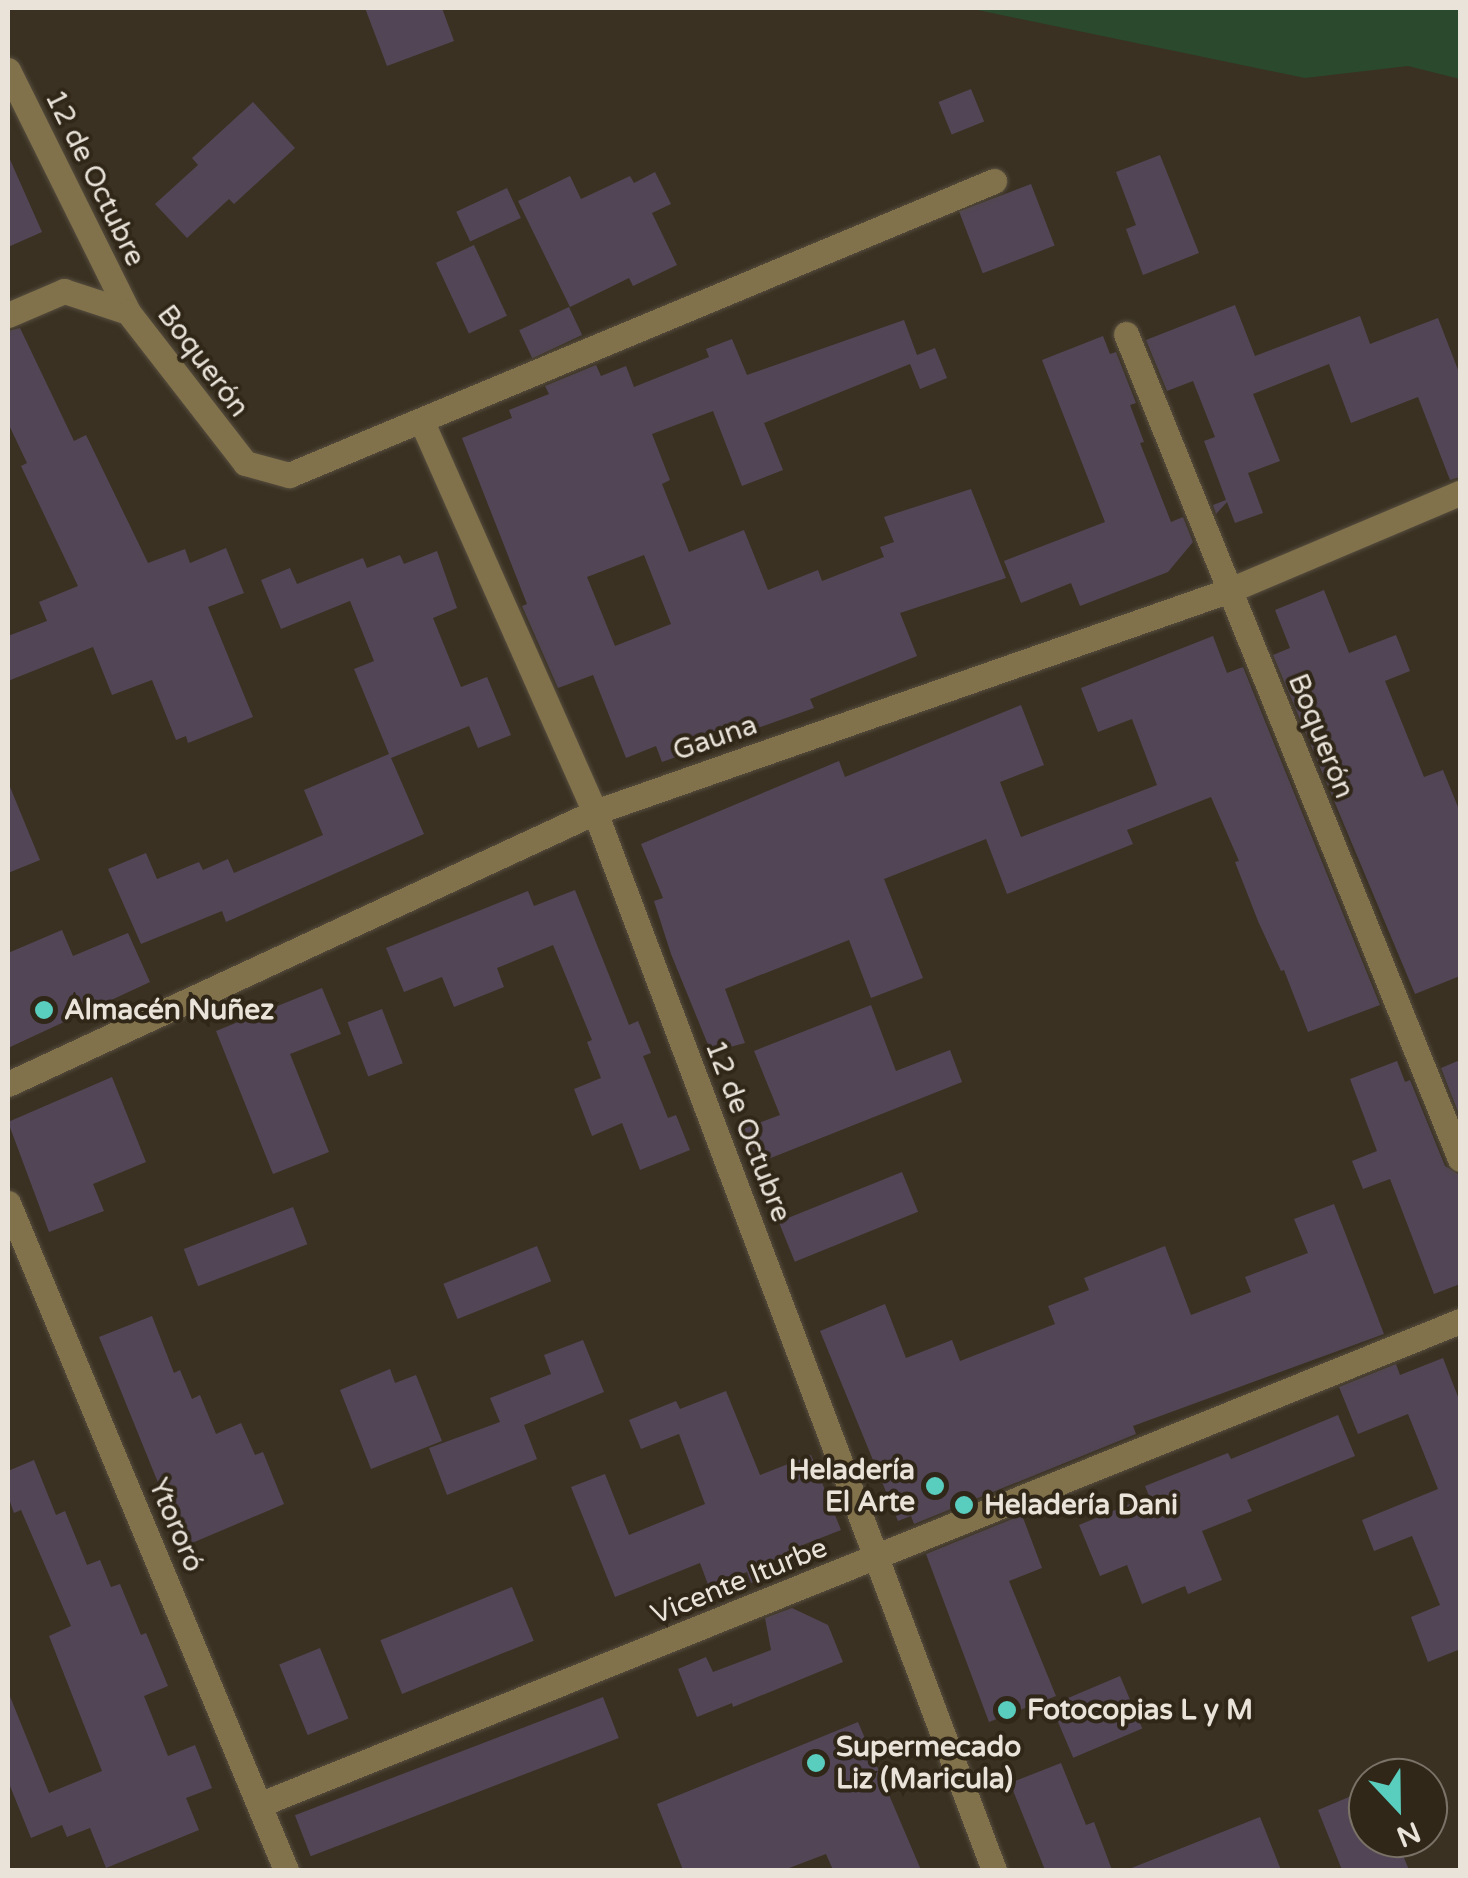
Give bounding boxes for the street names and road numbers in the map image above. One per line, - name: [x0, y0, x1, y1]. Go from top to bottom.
- street label: 12 de Octubre: [38, 84, 152, 272]
- street label: Boquerón: [150, 298, 256, 424]
- street label: Boquerón: [1281, 669, 1361, 803]
- street label: Gauna: [669, 708, 761, 768]
- street label: 12 de Octubre: [698, 1035, 798, 1227]
- street label: Ytororó: [141, 1473, 211, 1577]
- street label: Vicente Iturbe: [646, 1530, 832, 1632]

